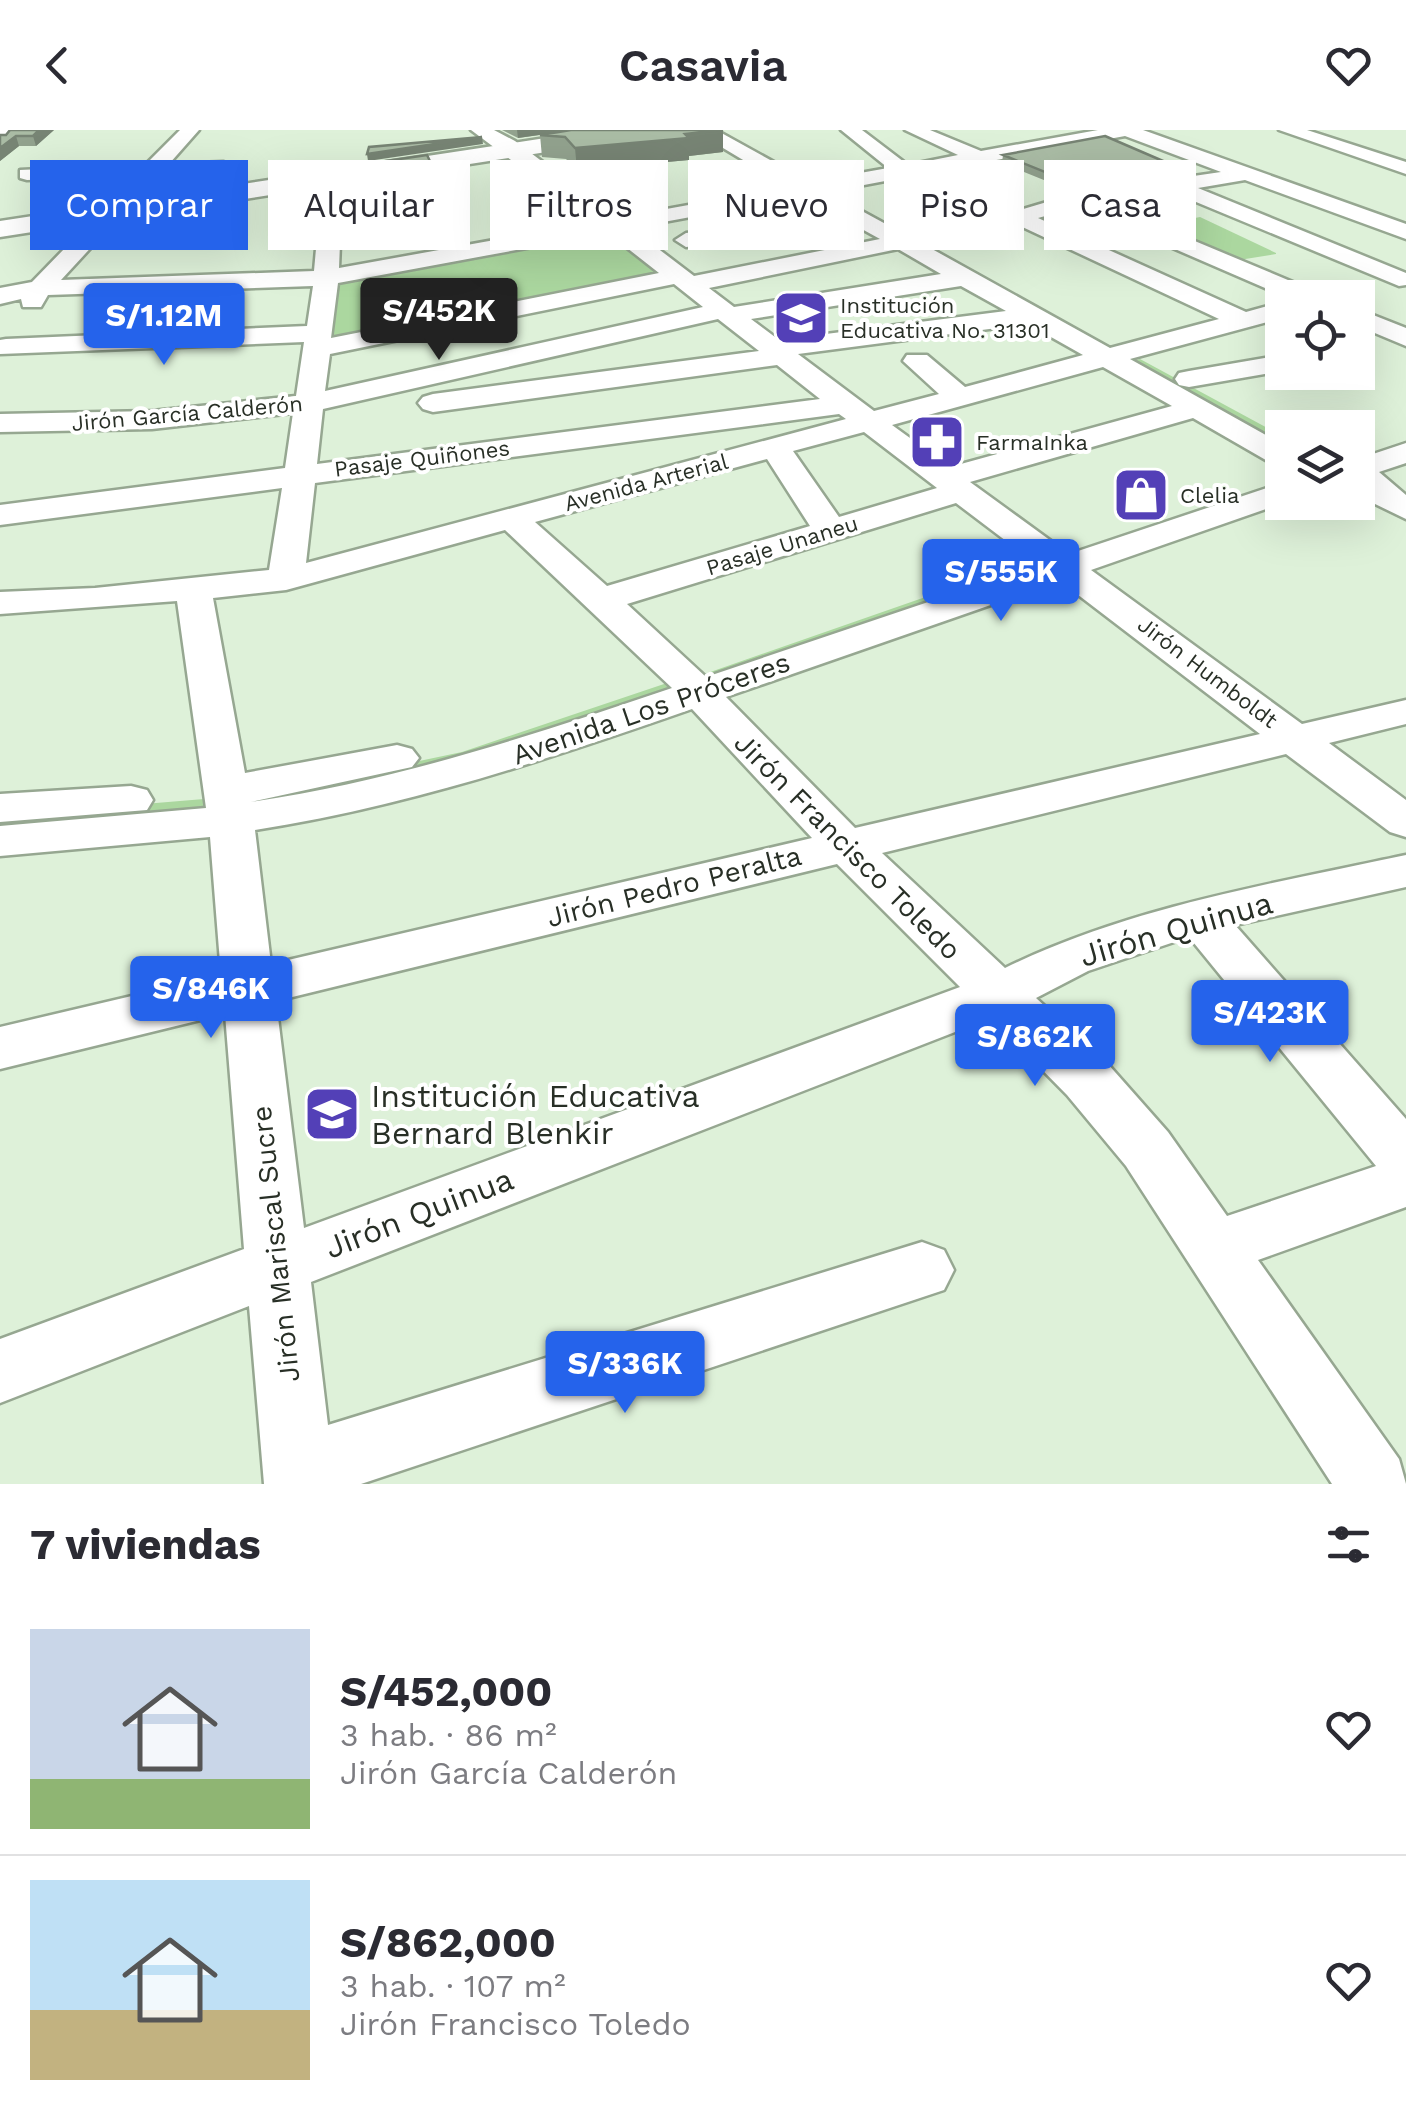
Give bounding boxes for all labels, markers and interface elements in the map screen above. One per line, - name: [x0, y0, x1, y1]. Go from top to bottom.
- icon: back: [30, 38, 85, 93]
- icon: heart: [1321, 38, 1376, 93]
- text: Casavia: [619, 39, 787, 92]
- chip: Comprar: [30, 160, 248, 250]
- chip: Alquilar: [268, 160, 470, 250]
- chip: Filtros: [490, 160, 668, 250]
- chip: Nuevo: [688, 160, 864, 250]
- chip: Piso: [884, 160, 1024, 250]
- chip: Casa: [1044, 160, 1196, 250]
- pin: S/452K: [358, 278, 520, 363]
- map controls: [1265, 280, 1375, 520]
- button: locate: [1265, 280, 1375, 390]
- pin: S/1.12M: [72, 283, 256, 368]
- school or university icon: Institución Educativa No. 31301: [771, 288, 831, 348]
- text: S/452K: [382, 291, 496, 329]
- place label: Institución Educativa No. 31301: [840, 293, 1050, 343]
- text: S/1.12M: [106, 296, 222, 334]
- street label: Jirón García Calderón: [70, 391, 304, 436]
- button: layers: [1265, 410, 1375, 520]
- pharmacy icon: FarmaInka: [907, 412, 967, 472]
- place label: FarmaInka: [976, 430, 1088, 455]
- street label: Pasaje Quiñones: [333, 435, 511, 482]
- street label: Avenida Arterial: [561, 449, 731, 516]
- shop icon: Clelia: [1111, 465, 1171, 525]
- place label: Clelia: [1180, 483, 1240, 508]
- street label: Pasaje Unaneu: [703, 511, 861, 580]
- pin: S/555K: [920, 539, 1082, 624]
- text: S/555K: [944, 552, 1058, 590]
- street label: Jirón Humboldt: [1133, 612, 1282, 733]
- street label: Avenida Los Próceres: [508, 645, 794, 772]
- street label: Jirón Francisco Toledo: [727, 726, 968, 967]
- street label: Jirón Pedro Peralta: [543, 839, 805, 934]
- street label: Jirón Quinua: [1075, 883, 1277, 975]
- pin: S/846K: [130, 956, 292, 1041]
- text: S/846K: [152, 969, 270, 1007]
- pin: S/423K: [1189, 980, 1351, 1065]
- text: S/423K: [1213, 993, 1327, 1031]
- pin: S/862K: [954, 1004, 1116, 1089]
- text: S/862K: [977, 1017, 1093, 1055]
- place label: Institución Educativa Bernard Blenkir: [371, 1077, 700, 1152]
- school or university icon: Institución Educativa Bernard Blenkir: [302, 1084, 362, 1144]
- street label: Jirón Mariscal Sucre: [245, 1104, 306, 1384]
- street label: Jirón Quinua: [319, 1160, 519, 1266]
- pin: S/336K: [544, 1331, 706, 1416]
- text: S/336K: [568, 1344, 682, 1382]
- icon: filters: [1321, 1517, 1376, 1572]
- text: 7 viviendas: [30, 1520, 261, 1569]
- text: S/452,000: [340, 1667, 552, 1716]
- icon: home: [110, 1669, 230, 1789]
- icon: heart: [1321, 1702, 1376, 1757]
- text: 3 hab. · 86 m²: [340, 1716, 557, 1754]
- text: Jirón García Calderón: [340, 1754, 677, 1792]
- text: S/862,000: [340, 1918, 556, 1967]
- icon: home: [110, 1920, 230, 2040]
- icon: heart: [1321, 1953, 1376, 2008]
- text: 3 hab. · 107 m²: [340, 1967, 566, 2005]
- text: Jirón Francisco Toledo: [340, 2005, 691, 2043]

